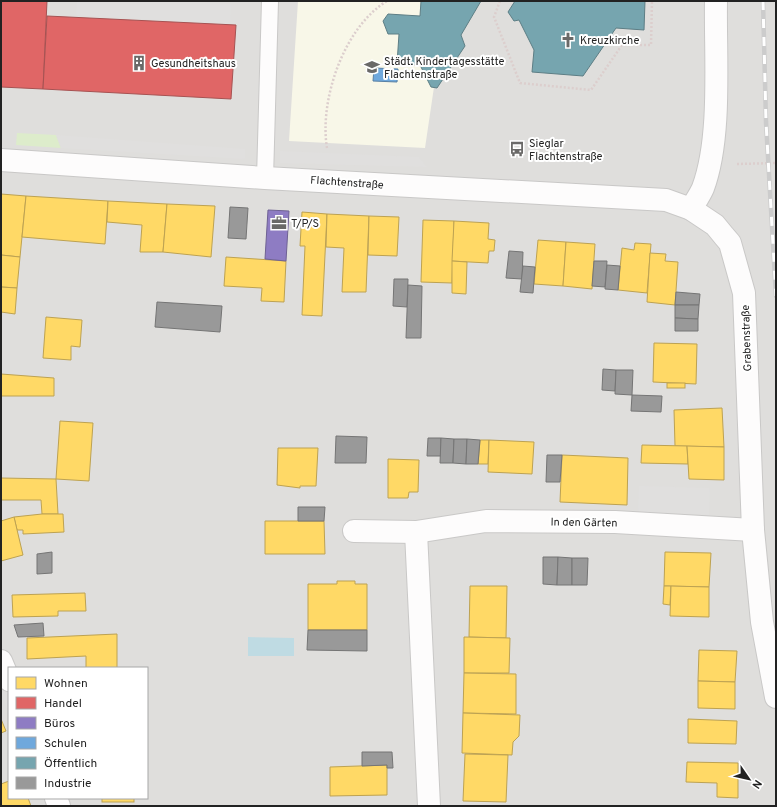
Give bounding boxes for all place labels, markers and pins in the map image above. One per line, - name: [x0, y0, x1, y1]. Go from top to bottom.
- church icon: Kreuzkirche: [559, 31, 577, 49]
- place label: Kreuzkirche: [580, 34, 639, 48]
- building icon: Gesundheitshaus: [130, 54, 148, 72]
- place label: Städt. Kindertagesstätte Flachtenstraße: [384, 55, 505, 82]
- place label: Gesundheitshaus: [151, 57, 236, 71]
- school or university icon: Städt. Kindertagesstätte Flachtenstraße: [363, 58, 381, 76]
- place label: Sieglar Flachtenstraße: [529, 137, 602, 164]
- bus stop icon: Sieglar Flachtenstraße: [508, 140, 526, 158]
- office icon: T/P/S: [270, 214, 288, 232]
- place label: T/P/S: [291, 217, 319, 231]

